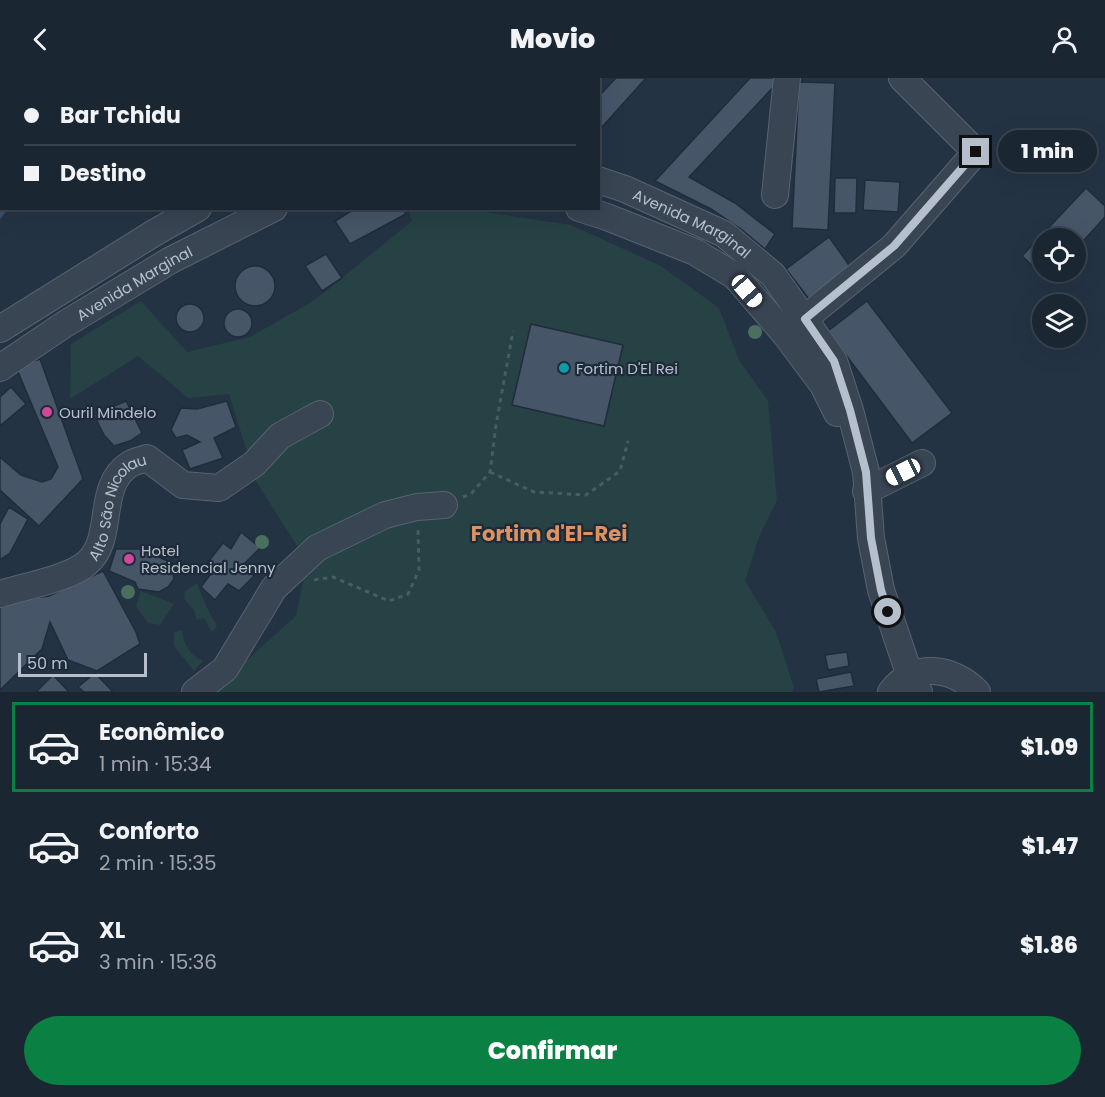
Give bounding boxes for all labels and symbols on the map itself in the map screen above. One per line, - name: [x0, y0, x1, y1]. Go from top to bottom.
- callout: 1 min: [997, 131, 1096, 173]
- route end: [962, 138, 989, 165]
- street label: Avenida Marginal: [630, 184, 756, 263]
- street label: Avenida Marginal: [72, 241, 196, 325]
- car: [728, 272, 766, 310]
- place label: Fortim D'El Rei: [576, 358, 678, 379]
- marker: Fortim D'El Rei: [557, 361, 571, 375]
- place label: Ouril Mindelo: [59, 402, 156, 423]
- marker: Ouril Mindelo: [40, 405, 54, 419]
- street label: Alto São Nicolau: [83, 448, 149, 565]
- car: [883, 456, 923, 488]
- district label: Fortim d'El-Rei: [471, 519, 627, 548]
- place label: Hotel Residencial Jenny: [141, 540, 276, 578]
- marker: Hotel Residencial Jenny: [122, 552, 136, 566]
- route start: [874, 598, 901, 625]
- scale bar: [18, 650, 147, 678]

